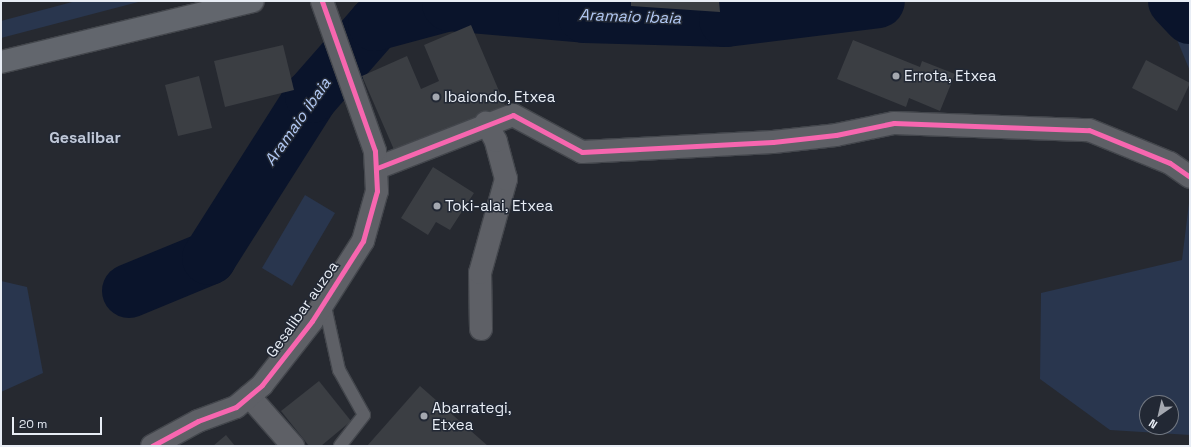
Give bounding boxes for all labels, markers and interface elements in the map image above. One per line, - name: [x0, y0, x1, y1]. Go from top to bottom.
- water label: Aramaio ibaia: [578, 6, 682, 28]
- place label: Errota, Etxea: [904, 67, 997, 85]
- marker: Errota, Etxea: [891, 71, 901, 81]
- water label: Aramaio ibaia: [261, 75, 335, 169]
- place label: Ibaiondo, Etxea: [444, 88, 556, 106]
- marker: Ibaiondo, Etxea: [431, 92, 441, 102]
- district label: Gesalibar: [49, 128, 121, 148]
- place label: Toki-alai, Etxea: [445, 197, 554, 215]
- marker: Toki-alai, Etxea: [432, 201, 442, 211]
- street label: Gesalibar auzoa: [262, 257, 342, 361]
- north arrow: [1139, 395, 1179, 435]
- place label: Abarrategi, Etxea: [432, 398, 512, 433]
- scale bar: [14, 409, 104, 435]
- marker: Abarrategi, Etxea: [419, 411, 429, 421]
- text: 20 m: [19, 416, 47, 432]
- text: N: [1146, 416, 1160, 432]

